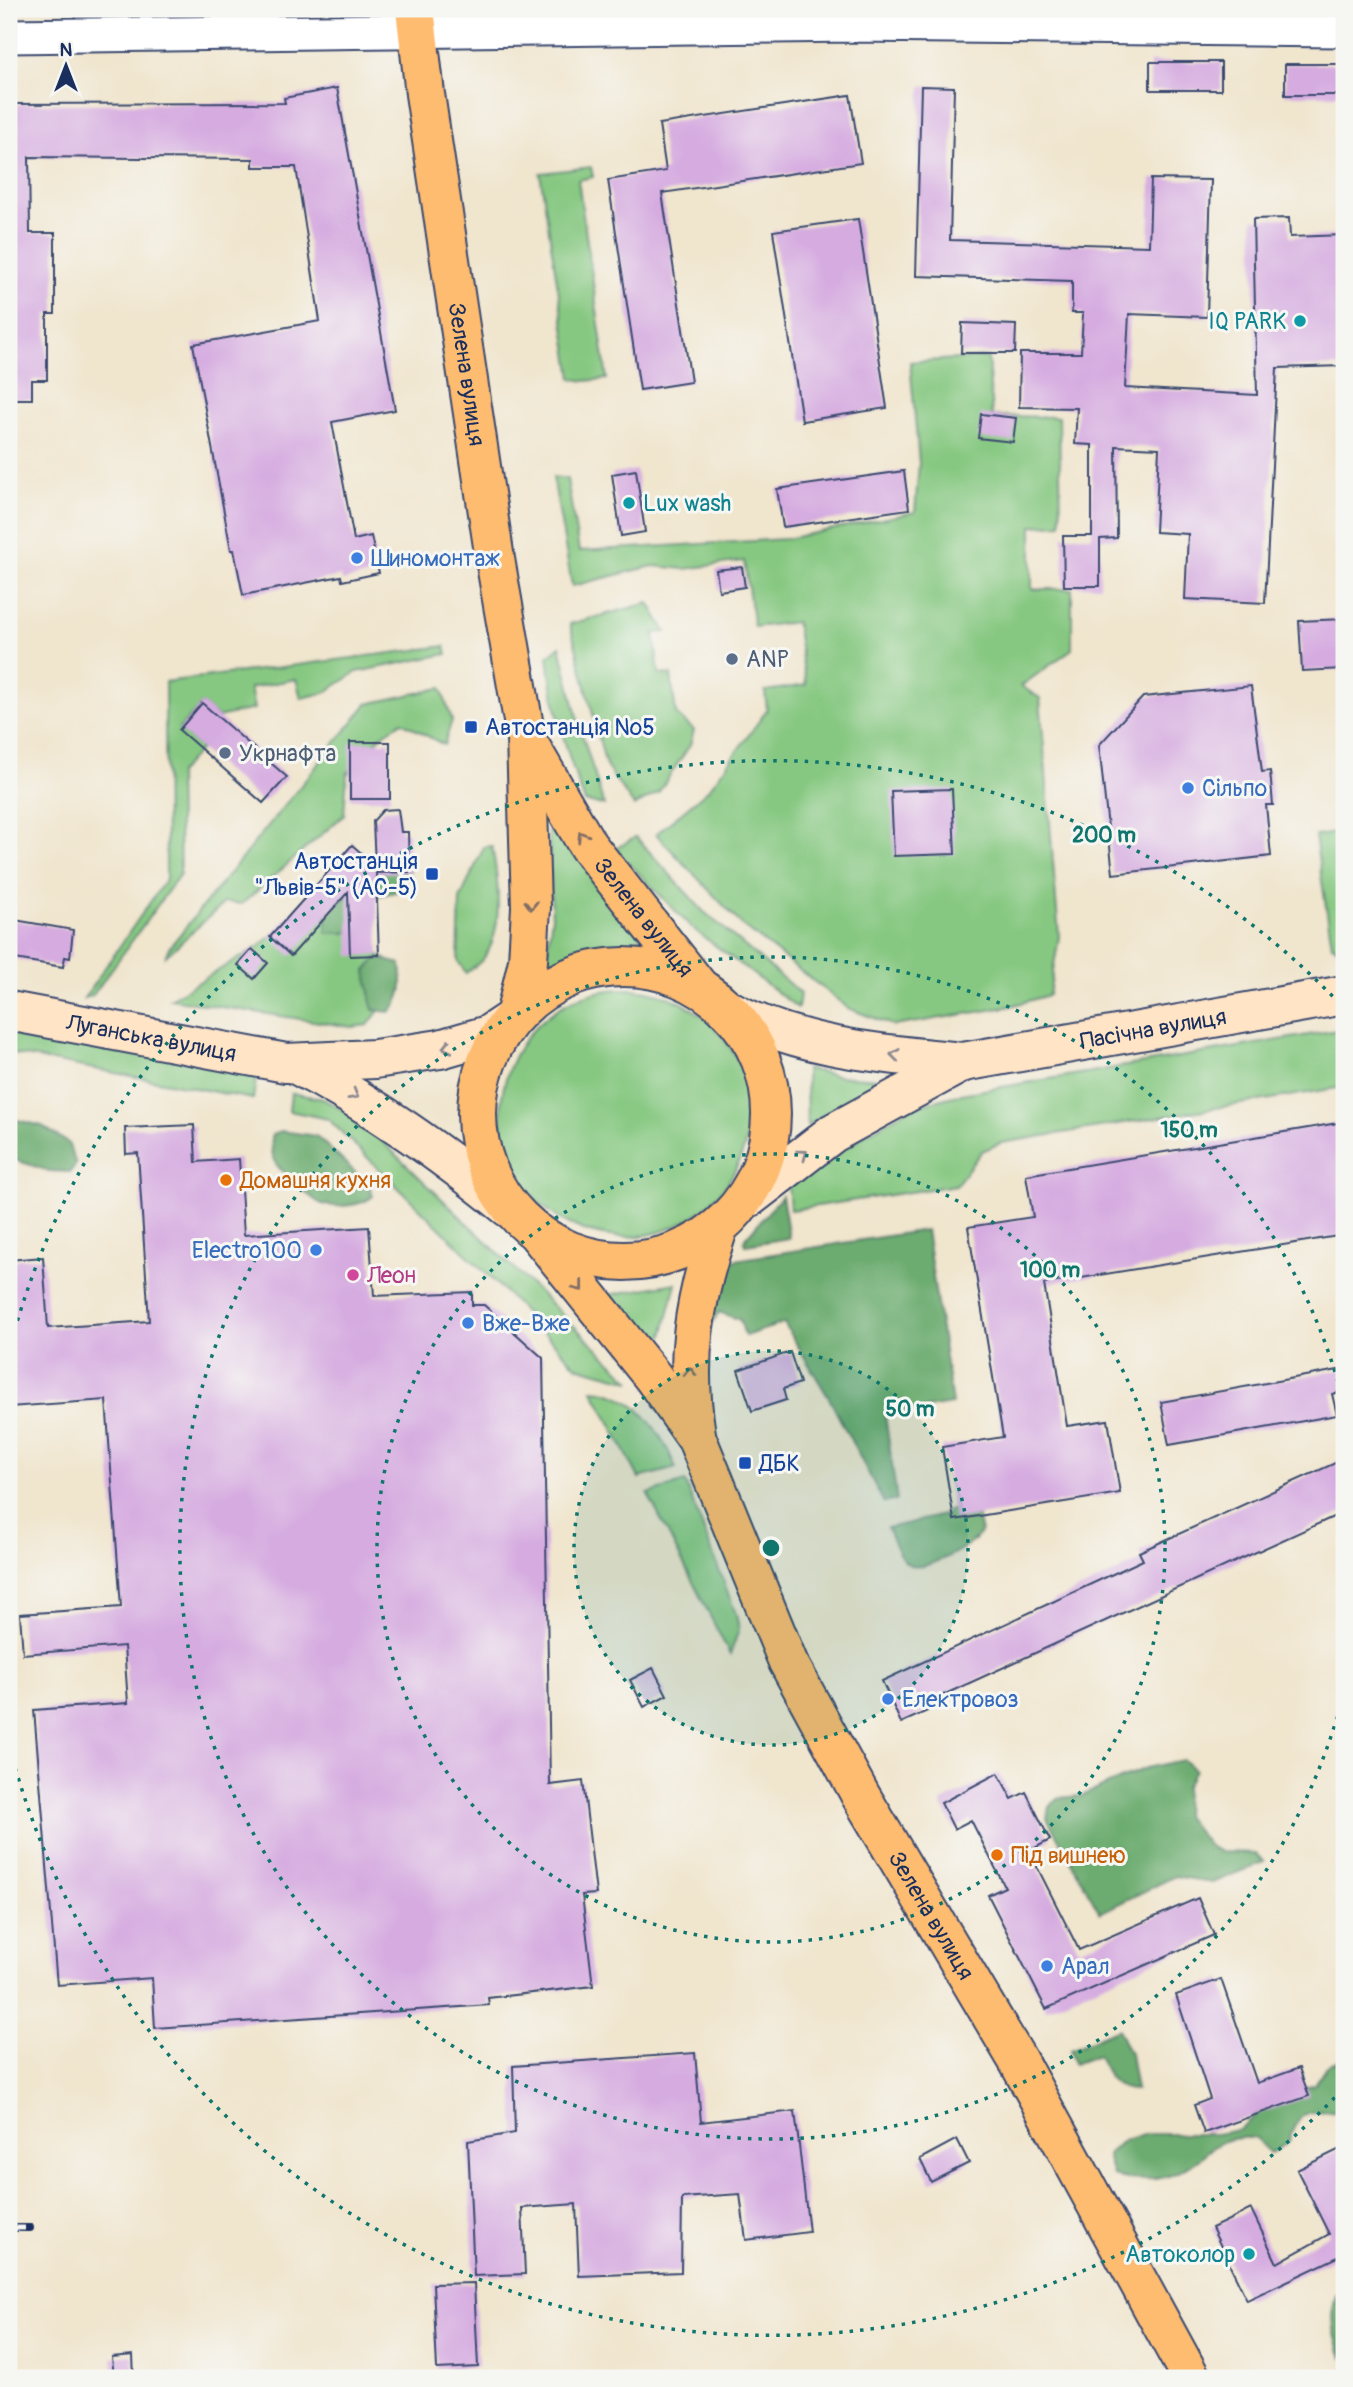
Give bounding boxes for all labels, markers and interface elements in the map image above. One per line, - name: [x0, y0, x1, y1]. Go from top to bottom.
- north arrow: [32, 32, 102, 102]
- text: N: [60, 38, 73, 62]
- street label: Зелена вулиця: [442, 301, 492, 448]
- place label: IQ PARK: [1208, 307, 1286, 336]
- marker: IQ PARK: [1292, 313, 1308, 329]
- place label: Lux wash: [643, 489, 731, 518]
- marker: Lux wash: [621, 495, 637, 511]
- place label: Шиномонтаж: [371, 544, 500, 573]
- marker: Шиномонтаж: [349, 550, 365, 566]
- place label: ANP: [746, 645, 789, 674]
- marker: ANP: [724, 651, 740, 667]
- place label: Автостанція №5: [485, 713, 655, 742]
- marker: Автостанція №5: [463, 719, 479, 735]
- place label: Укрнафта: [239, 739, 336, 768]
- marker: Укрнафта: [217, 745, 233, 761]
- place label: Сільпо: [1202, 774, 1267, 803]
- marker: Сільпо: [1180, 780, 1196, 796]
- text: 200 m: [1072, 822, 1136, 849]
- one-way arrow: [577, 831, 590, 844]
- place label: Автостанція "Львів-5" (АС-5): [254, 847, 418, 902]
- street label: Зелена вулиця: [588, 851, 700, 983]
- marker: Автостанція "Львів-5" (АС-5): [424, 866, 440, 882]
- one-way arrow: [523, 900, 539, 910]
- street label: Пасічна вулиця: [1078, 1001, 1228, 1056]
- street label: Луганська вулиця: [63, 1007, 239, 1068]
- one-way arrow: [441, 1039, 453, 1053]
- one-way arrow: [889, 1047, 901, 1062]
- one-way arrow: [346, 1086, 359, 1099]
- text: 150 m: [1160, 1117, 1218, 1144]
- one-way arrow: [795, 1150, 808, 1163]
- place label: Домашня кухня: [239, 1166, 391, 1195]
- marker: Домашня кухня: [218, 1172, 234, 1188]
- place label: Electro100: [192, 1236, 302, 1265]
- marker: Electro100: [308, 1242, 324, 1258]
- text: 100 m: [1020, 1257, 1080, 1284]
- place label: Леон: [366, 1261, 416, 1290]
- marker: Леон: [345, 1267, 361, 1283]
- one-way arrow: [570, 1279, 583, 1292]
- place label: Вже-Вже: [482, 1309, 571, 1338]
- marker: Вже-Вже: [460, 1315, 476, 1331]
- one-way arrow: [682, 1366, 698, 1377]
- text: 50 m: [886, 1396, 935, 1423]
- place label: ДБК: [758, 1449, 800, 1478]
- marker: ДБК: [737, 1455, 753, 1471]
- centre of rings: [759, 1536, 783, 1560]
- place label: Електровоз: [902, 1685, 1019, 1714]
- marker: Електровоз: [880, 1691, 896, 1707]
- place label: Під вишнею: [1011, 1841, 1126, 1870]
- street label: Зелена вулиця: [882, 1846, 981, 1985]
- marker: Під вишнею: [989, 1847, 1005, 1863]
- place label: Арал: [1061, 1952, 1110, 1981]
- marker: Арал: [1039, 1958, 1055, 1974]
- place label: Автоколор: [1125, 2240, 1235, 2269]
- marker: Автоколор: [1241, 2246, 1257, 2262]

